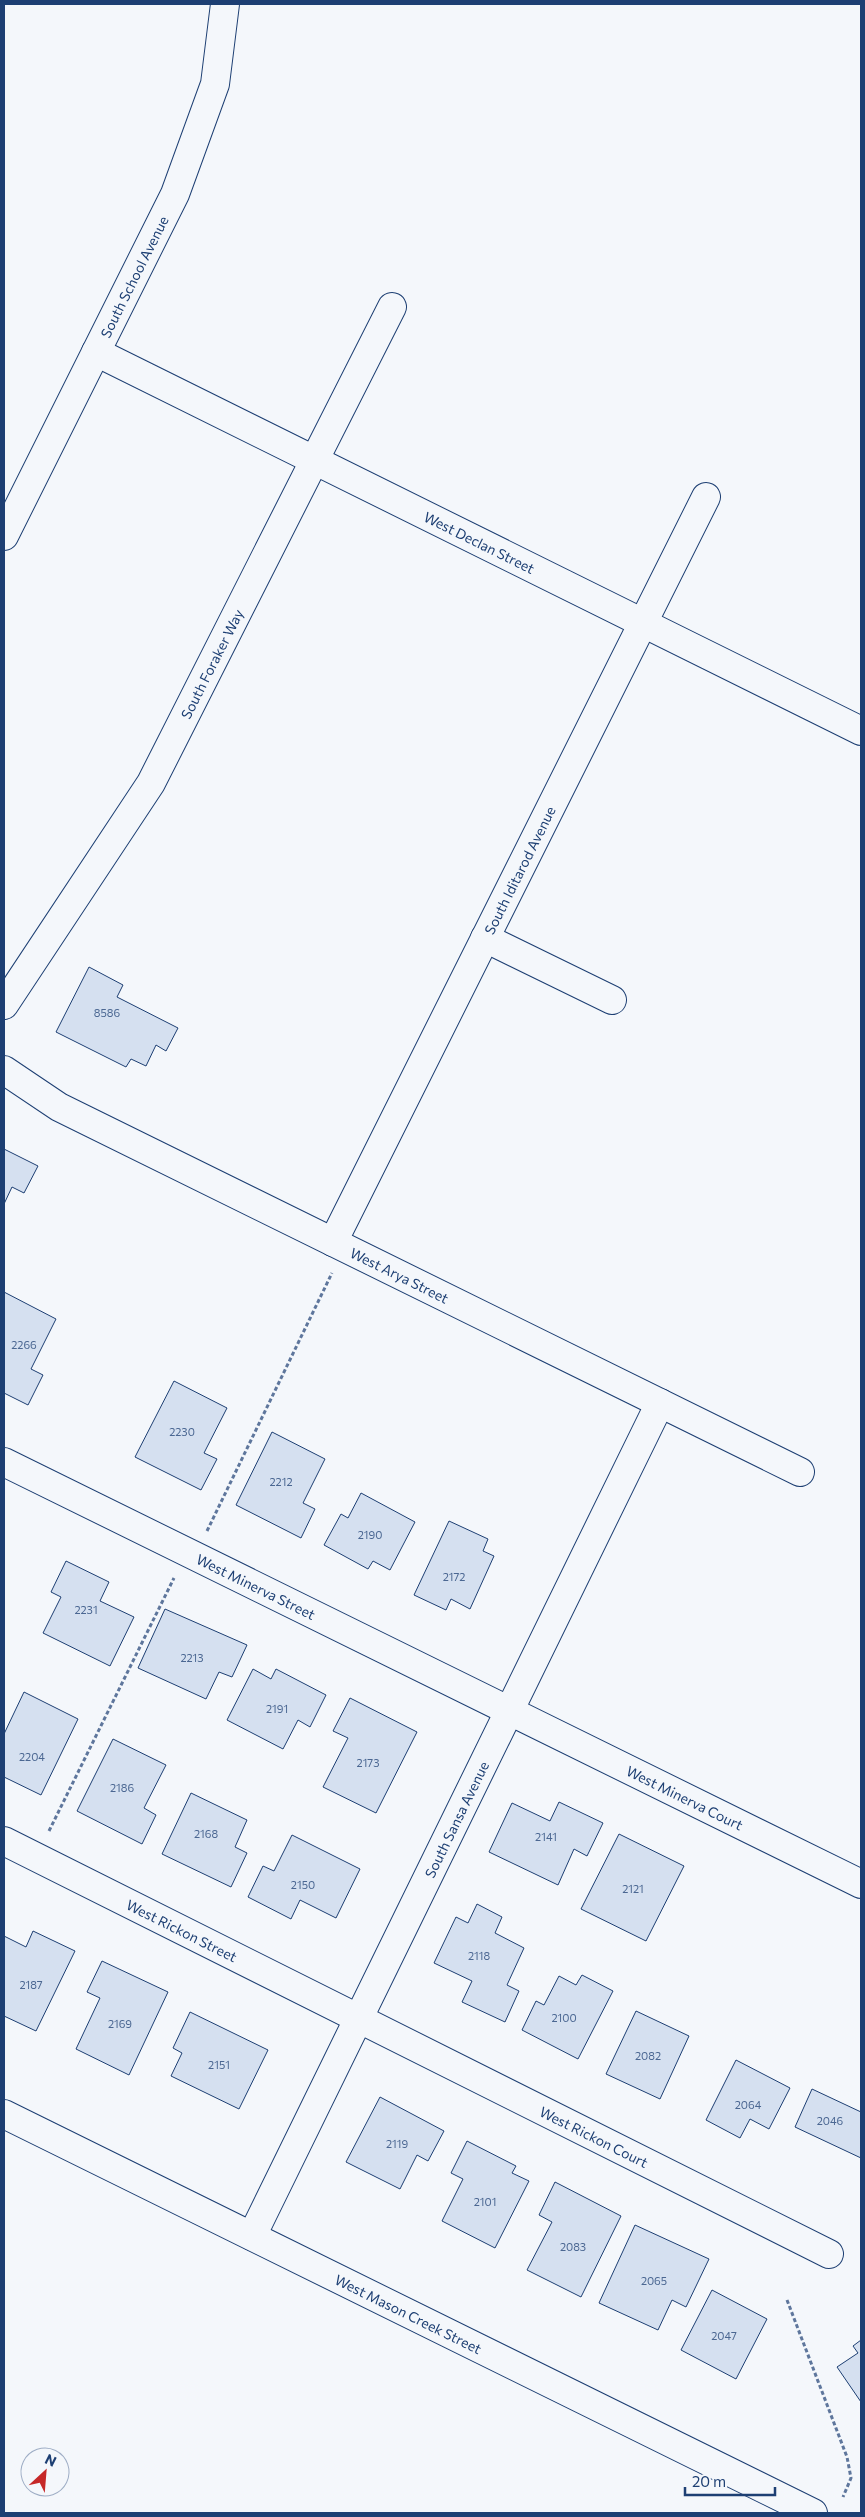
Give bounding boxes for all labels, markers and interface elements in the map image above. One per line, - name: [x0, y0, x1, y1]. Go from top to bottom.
- street label: South School Avenue: [96, 213, 171, 340]
- street label: West Declan Street: [421, 507, 538, 577]
- street label: South Foraker Way: [177, 606, 246, 721]
- street label: South Iditarod Avenue: [480, 803, 558, 937]
- house number: 8586: [94, 1006, 120, 1019]
- street label: West Arya Street: [348, 1243, 452, 1306]
- house number: 2266: [11, 1338, 37, 1351]
- house number: 2230: [169, 1425, 195, 1438]
- house number: 2212: [269, 1475, 293, 1488]
- house number: 2190: [358, 1528, 382, 1541]
- street label: West Minerva Street: [194, 1550, 318, 1623]
- house number: 2172: [443, 1570, 465, 1583]
- house number: 2231: [74, 1603, 98, 1616]
- house number: 2213: [180, 1651, 204, 1664]
- house number: 2191: [266, 1702, 288, 1715]
- house number: 2204: [19, 1750, 45, 1763]
- house number: 2173: [357, 1756, 379, 1769]
- street label: South Sansa Avenue: [420, 1758, 492, 1880]
- street label: West Minerva Court: [624, 1761, 746, 1833]
- house number: 2186: [110, 1781, 134, 1794]
- house number: 2168: [194, 1827, 218, 1840]
- house number: 2141: [535, 1830, 557, 1843]
- house number: 2150: [291, 1878, 315, 1891]
- house number: 2121: [622, 1882, 644, 1895]
- street label: West Rickon Street: [124, 1895, 240, 1965]
- house number: 2118: [468, 1949, 490, 1962]
- house number: 2187: [19, 1978, 43, 1991]
- house number: 2100: [551, 2011, 577, 2024]
- house number: 2169: [108, 2017, 132, 2030]
- house number: 2082: [635, 2049, 661, 2062]
- house number: 2151: [208, 2058, 230, 2071]
- house number: 2064: [735, 2098, 762, 2111]
- street label: West Rickon Court: [537, 2102, 651, 2171]
- house number: 2046: [817, 2114, 844, 2127]
- house number: 2119: [386, 2137, 408, 2150]
- house number: 2101: [474, 2195, 496, 2208]
- house number: 2083: [560, 2240, 586, 2253]
- street label: West Mason Creek Street: [332, 2270, 485, 2357]
- house number: 2065: [641, 2274, 667, 2287]
- house number: 2047: [711, 2329, 737, 2342]
- north arrow: [20, 2447, 70, 2497]
- text: N: [42, 2450, 59, 2470]
- scale bar: [685, 2464, 775, 2496]
- text: 20 m: [692, 2472, 726, 2490]

